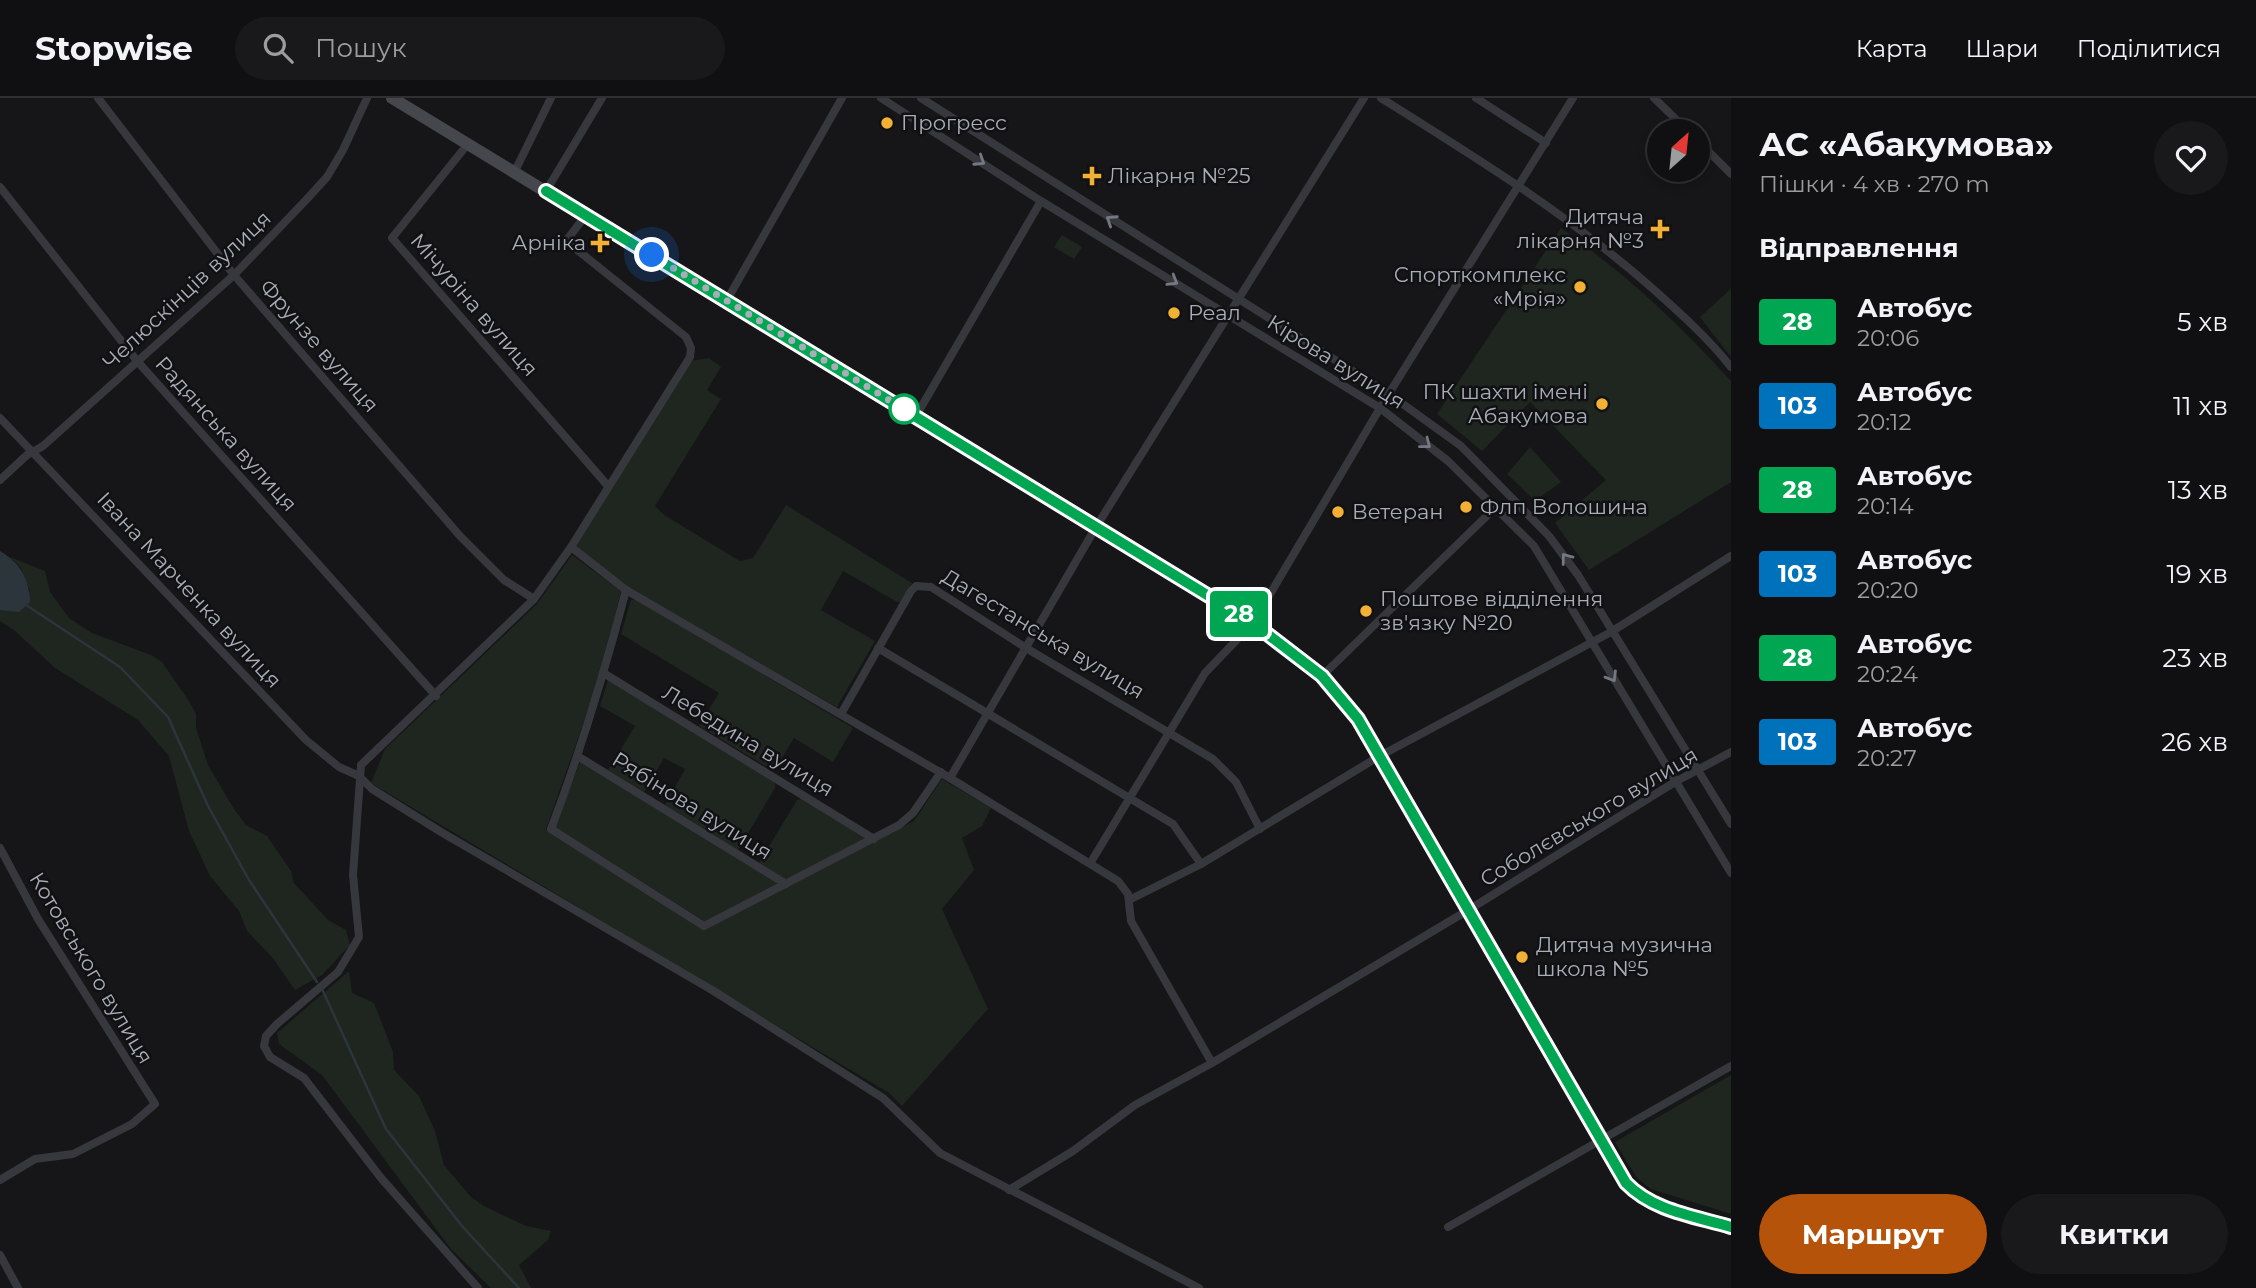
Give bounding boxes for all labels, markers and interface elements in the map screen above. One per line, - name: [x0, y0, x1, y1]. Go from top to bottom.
- search box: [235, 17, 725, 80]
- text: Stopwise: [35, 28, 193, 68]
- icon: search: [259, 29, 297, 67]
- text: Пошук: [315, 32, 407, 64]
- text: Карта: [1856, 34, 1927, 63]
- text: Шари: [1965, 34, 2039, 63]
- text: Поділитися: [2077, 34, 2221, 63]
- place label: Прогресс: [901, 110, 1007, 135]
- marker: Прогресс: [879, 115, 895, 131]
- north arrow: [1647, 119, 1710, 182]
- map controls: [1647, 119, 1710, 182]
- button: heart: [2154, 121, 2228, 195]
- text: АС «Абакумова»: [1759, 124, 2054, 164]
- one-way arrow: [972, 153, 985, 166]
- place label: Лікарня №25: [1108, 163, 1251, 188]
- marker: Лікарня №25: [1082, 166, 1102, 186]
- text: Пішки · 4 хв · 270 m: [1759, 170, 1990, 198]
- place label: Дитяча лікарня №3: [1517, 204, 1644, 253]
- street label: Челюскінців вулиця: [98, 205, 276, 374]
- one-way arrow: [1106, 216, 1119, 229]
- marker: Дитяча лікарня №3: [1650, 219, 1670, 239]
- street label: Мічуріна вулиця: [406, 228, 543, 381]
- place label: Арніка: [512, 230, 586, 255]
- text: Відправлення: [1759, 232, 1958, 264]
- marker: Арніка: [592, 235, 608, 251]
- your location: [634, 237, 669, 272]
- place label: Спорткомплекс «Мрія»: [1394, 262, 1566, 311]
- one-way arrow: [1166, 273, 1179, 286]
- street label: Фрунзе вулиця: [255, 274, 384, 417]
- marker: Спорткомплекс «Мрія»: [1572, 279, 1588, 295]
- text: Автобус: [1857, 292, 1972, 324]
- place label: Реал: [1188, 300, 1241, 325]
- marker: Реал: [1166, 305, 1182, 321]
- text: 5 хв: [2177, 306, 2228, 338]
- text: 28: [1783, 307, 1813, 336]
- street label: Кірова вулиця: [1263, 309, 1410, 414]
- text: 20:06: [1857, 324, 1919, 352]
- street label: Радянська вулиця: [150, 351, 302, 516]
- text: Автобус: [1857, 376, 1972, 408]
- place label: ПК шахти імені Абакумова: [1423, 379, 1588, 428]
- text: 11 хв: [2173, 390, 2228, 422]
- text: 103: [1778, 391, 1817, 420]
- unlabelled marker: [889, 394, 919, 424]
- marker: ПК шахти імені Абакумова: [1594, 396, 1610, 412]
- text: 20:12: [1857, 408, 1911, 436]
- one-way arrow: [1419, 435, 1431, 448]
- text: Автобус: [1857, 460, 1972, 492]
- text: 13 хв: [2168, 474, 2228, 506]
- text: 28: [1783, 475, 1813, 504]
- street label: Івана Марченка вулиця: [92, 487, 287, 693]
- text: 20:14: [1857, 492, 1914, 520]
- place label: Флп Волошина: [1480, 494, 1648, 519]
- place label: Ветеран: [1352, 499, 1443, 524]
- marker: Флп Волошина: [1458, 499, 1474, 515]
- marker: Ветеран: [1330, 504, 1346, 520]
- text: Автобус: [1857, 544, 1972, 576]
- one-way arrow: [1561, 553, 1574, 566]
- text: 19 хв: [2166, 558, 2228, 590]
- text: 103: [1778, 559, 1817, 588]
- street label: Дагестанська вулиця: [938, 563, 1149, 704]
- text: 20:20: [1857, 576, 1918, 604]
- place label: Поштове відділення зв'язку №20: [1380, 586, 1603, 635]
- line badge: 28: [1208, 591, 1270, 637]
- text: 28: [1224, 599, 1254, 628]
- marker: Поштове відділення зв'язку №20: [1358, 603, 1374, 619]
- text: Автобус: [1857, 628, 1972, 660]
- text: 23 хв: [2162, 642, 2228, 674]
- text: 28: [1783, 643, 1813, 672]
- text: 20:24: [1857, 660, 1918, 688]
- one-way arrow: [1603, 670, 1616, 683]
- street label: Лебедина вулиця: [658, 680, 838, 801]
- text: Автобус: [1857, 712, 1972, 744]
- text: 26 хв: [2161, 726, 2228, 758]
- text: 103: [1778, 727, 1817, 756]
- street label: Соболєвського вулиця: [1476, 742, 1702, 891]
- text: 20:27: [1857, 744, 1917, 772]
- street label: Рябінова вулиця: [608, 746, 777, 865]
- street label: Котовського вулиця: [24, 868, 158, 1068]
- place label: Дитяча музична школа №5: [1536, 932, 1713, 981]
- marker: Дитяча музична школа №5: [1514, 949, 1530, 965]
- button: Маршрут: [1759, 1194, 1987, 1274]
- button: Квитки: [2001, 1194, 2228, 1274]

